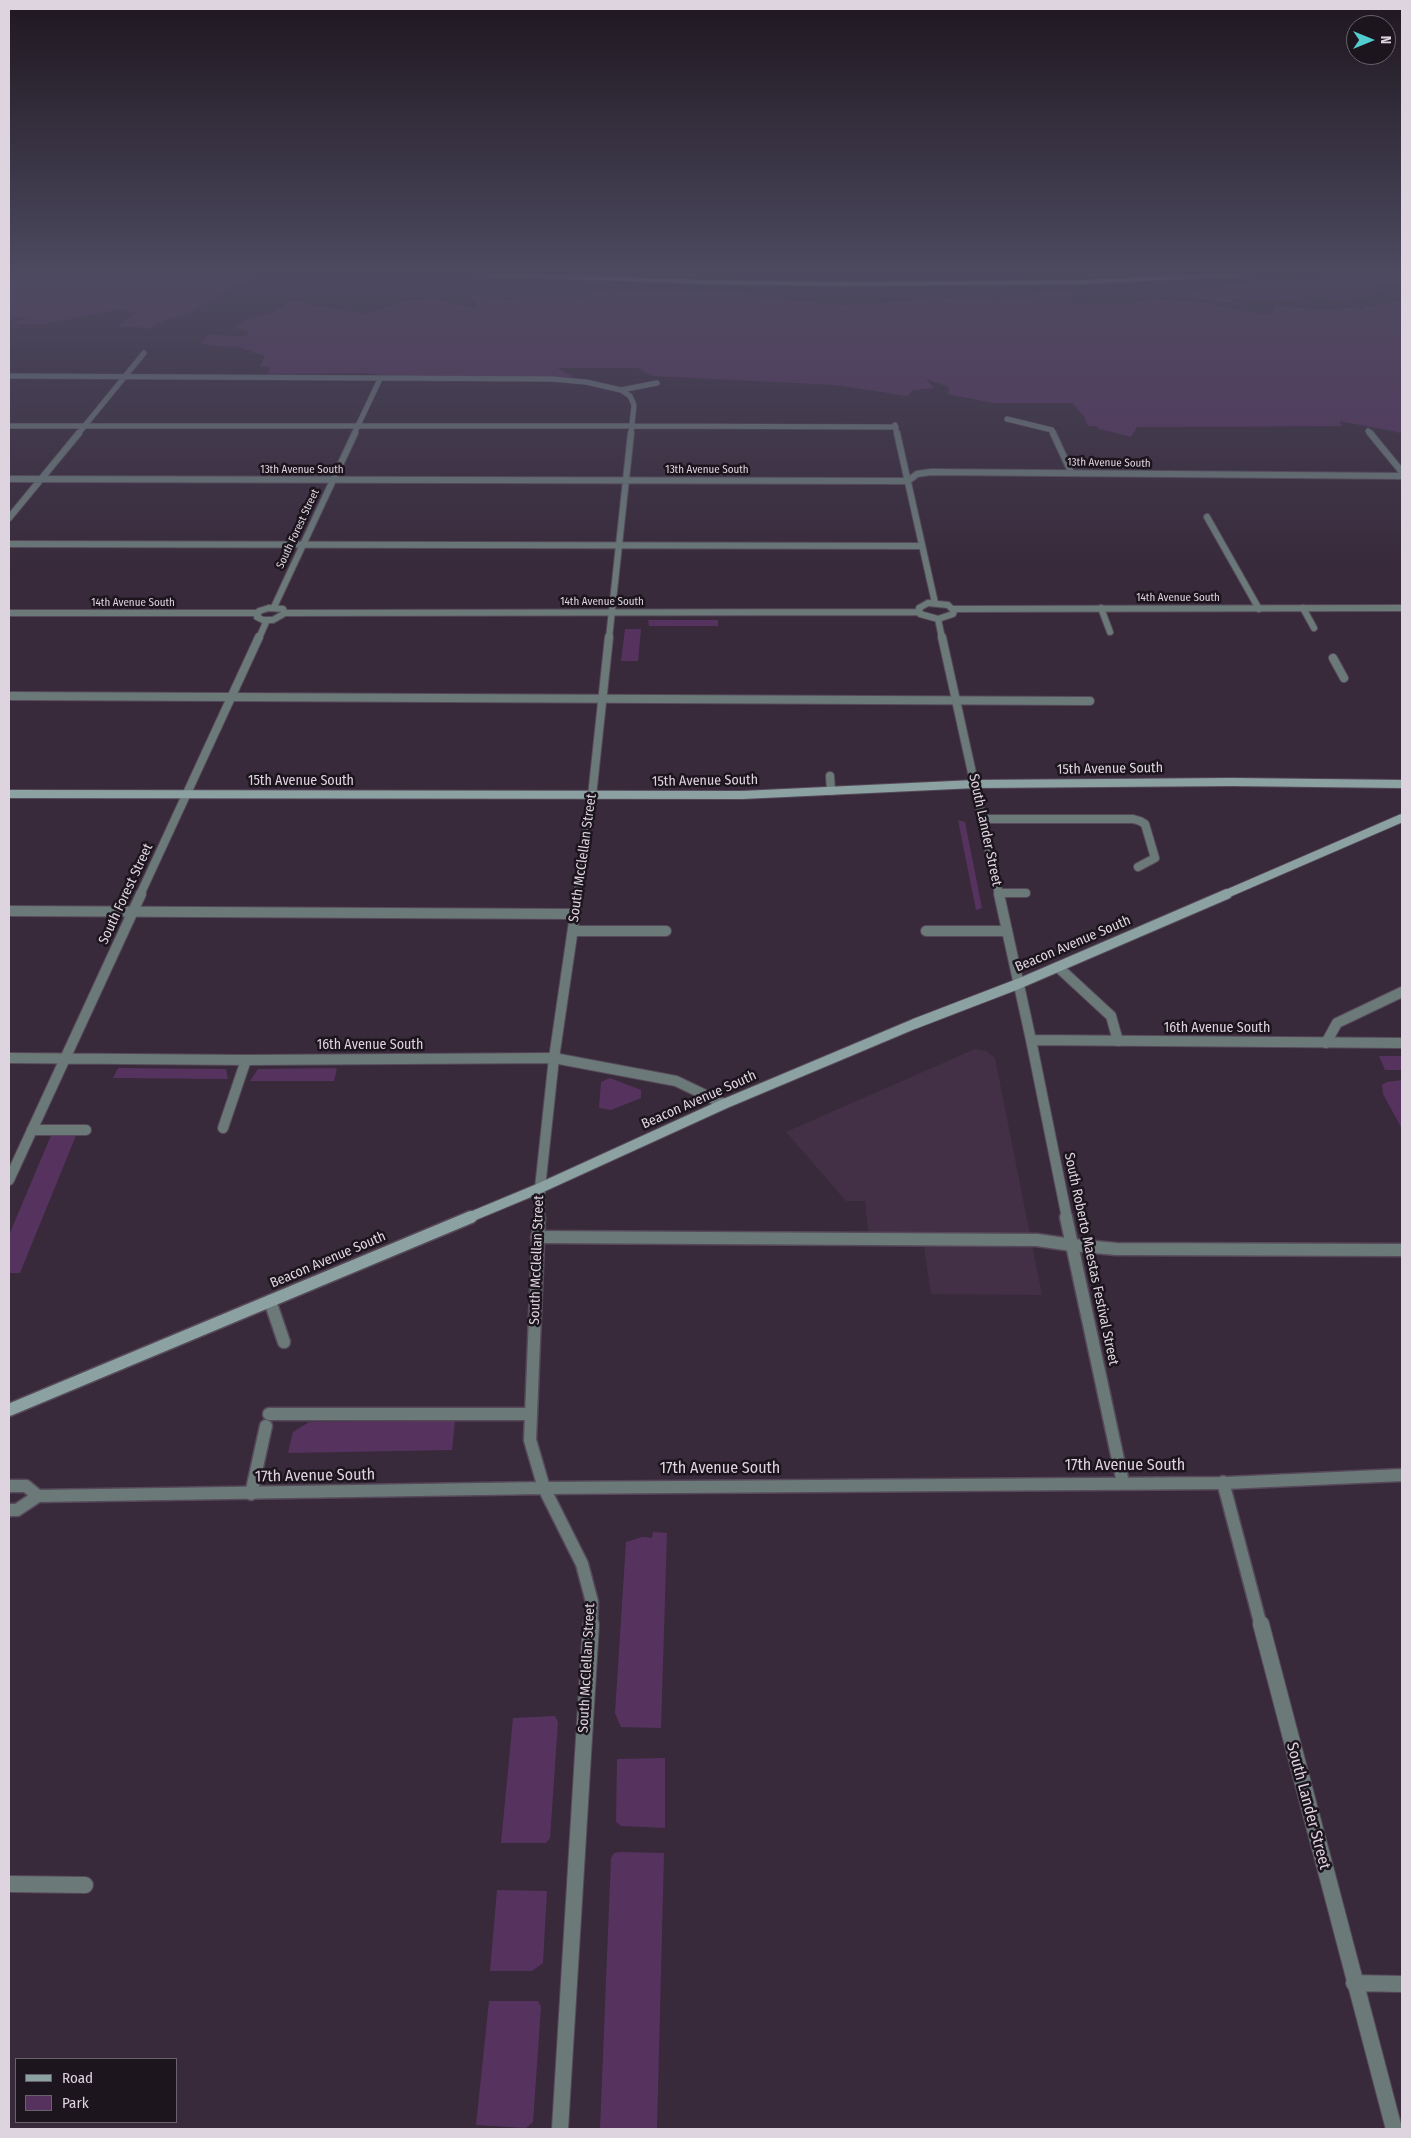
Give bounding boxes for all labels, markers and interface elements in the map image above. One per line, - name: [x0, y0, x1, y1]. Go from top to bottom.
- north arrow: [1346, 15, 1396, 65]
- text: N: [1377, 36, 1394, 44]
- street label: 13th Avenue South: [1067, 456, 1151, 470]
- street label: 13th Avenue South: [260, 463, 344, 477]
- street label: 13th Avenue South: [665, 463, 749, 477]
- street label: South Forest Street: [274, 487, 322, 571]
- street label: 14th Avenue South: [1136, 591, 1220, 605]
- street label: 14th Avenue South: [560, 595, 644, 609]
- street label: 14th Avenue South: [91, 596, 175, 610]
- street label: 15th Avenue South: [1057, 760, 1163, 778]
- street label: 15th Avenue South: [652, 772, 758, 790]
- street label: South Lander Street: [965, 772, 1005, 888]
- street label: 15th Avenue South: [248, 773, 354, 789]
- street label: South McClellan Street: [566, 793, 600, 923]
- street label: South Forest Street: [95, 841, 157, 947]
- street label: Beacon Avenue South: [1013, 912, 1133, 976]
- street label: 16th Avenue South: [1164, 1020, 1270, 1036]
- street label: 16th Avenue South: [317, 1037, 423, 1053]
- street label: Beacon Avenue South: [639, 1067, 759, 1133]
- street label: South Roberto Maestas Festival Street: [1060, 1151, 1122, 1367]
- street label: South McClellan Street: [526, 1195, 548, 1325]
- street label: Beacon Avenue South: [268, 1228, 388, 1292]
- street label: 17th Avenue South: [1065, 1456, 1185, 1476]
- street label: 17th Avenue South: [660, 1459, 780, 1479]
- street label: 17th Avenue South: [255, 1465, 375, 1487]
- street label: South McClellan Street: [575, 1603, 599, 1733]
- street label: South Lander Street: [1282, 1740, 1334, 1872]
- legend: [15, 2058, 178, 2123]
- text: Road: [62, 2069, 93, 2087]
- text: Park: [62, 2094, 89, 2112]

